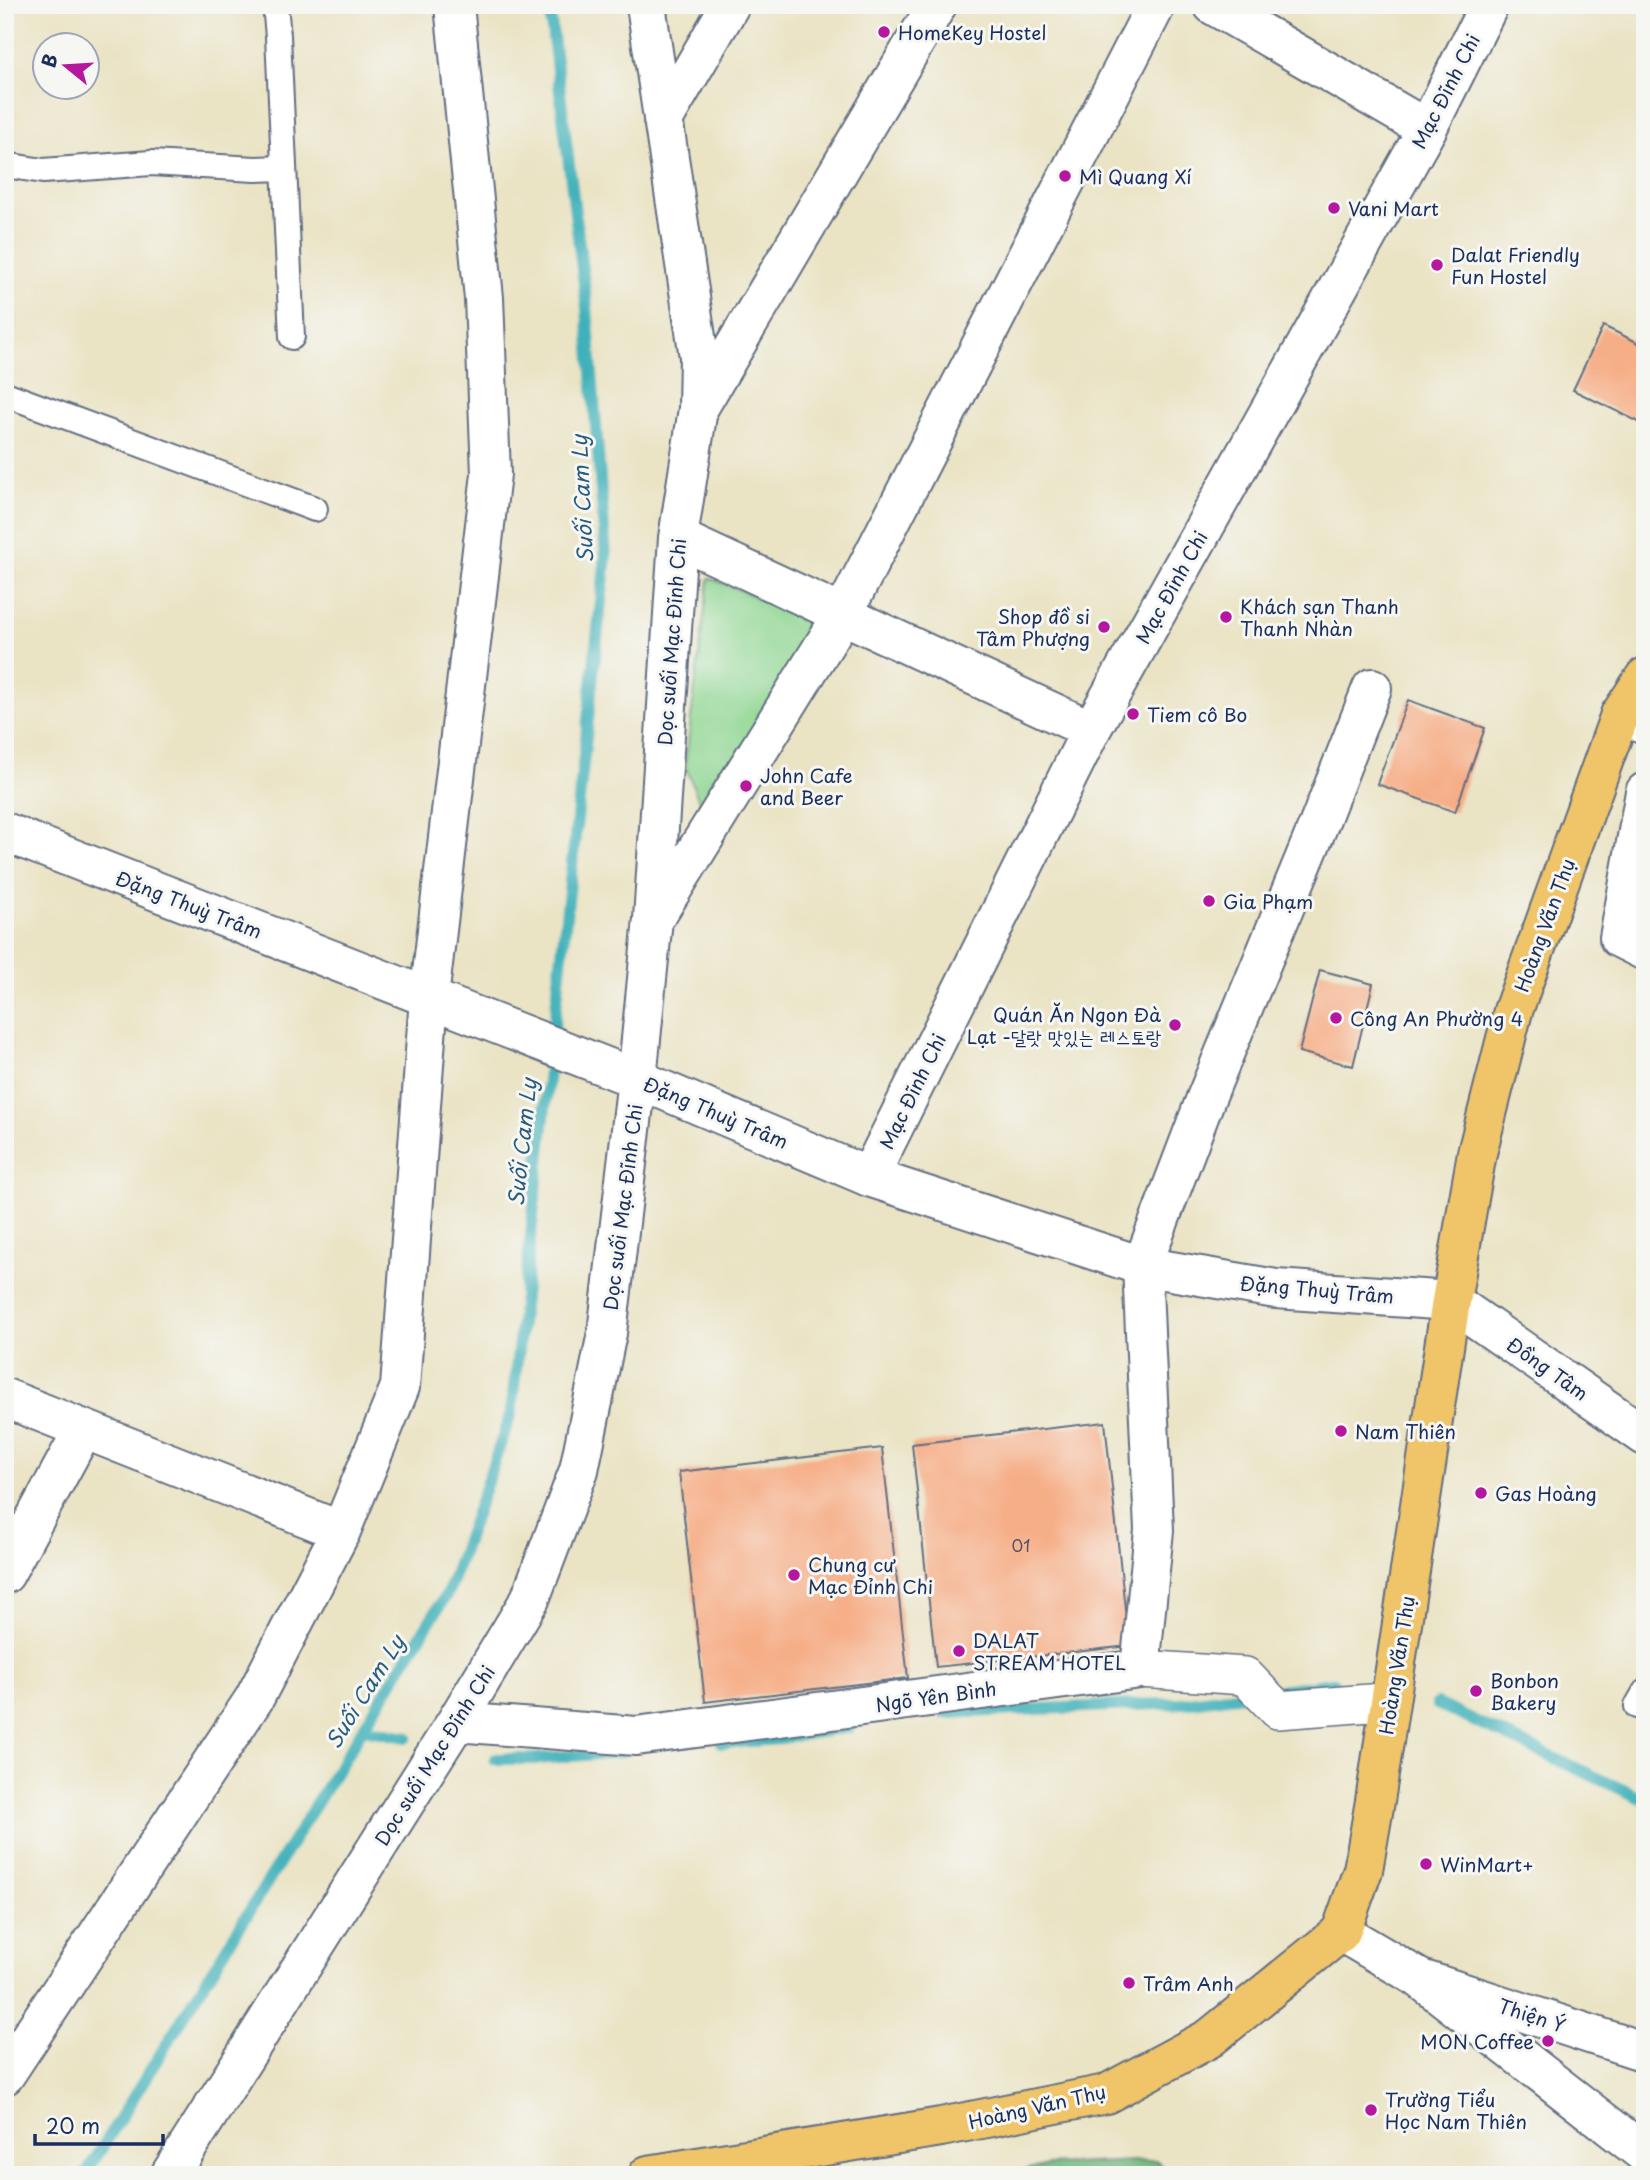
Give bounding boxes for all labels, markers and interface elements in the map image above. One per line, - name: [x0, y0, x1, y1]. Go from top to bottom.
- place label: HomeKey Hostel: [898, 18, 1046, 46]
- marker: HomeKey Hostel: [876, 24, 892, 40]
- street label: Mạc Đĩnh Chi: [1404, 29, 1486, 153]
- north arrow: [32, 32, 102, 102]
- text: B: [34, 50, 64, 71]
- place label: Mì Quang Xí: [1079, 162, 1192, 190]
- marker: Mì Quang Xí: [1057, 168, 1073, 184]
- place label: Vani Mart: [1348, 194, 1439, 222]
- marker: Vani Mart: [1326, 200, 1342, 216]
- place label: Dalat Friendly Fun Hostel: [1451, 240, 1580, 290]
- marker: Dalat Friendly Fun Hostel: [1429, 257, 1445, 273]
- water label: Suối Cam Ly: [562, 432, 600, 564]
- street label: Mạc Đĩnh Chi: [1128, 525, 1214, 649]
- street label: Dọc suối Mạc Đĩnh Chi: [650, 537, 692, 747]
- place label: Khách sạn Thanh Thanh Nhàn: [1240, 592, 1399, 642]
- place label: Shop đồ si Tâm Phượng: [976, 602, 1090, 652]
- marker: Khách sạn Thanh Thanh Nhàn: [1218, 609, 1234, 625]
- marker: Shop đồ si Tâm Phượng: [1096, 619, 1112, 635]
- place label: Tiem cô Bo: [1147, 700, 1247, 728]
- marker: Tiem cô Bo: [1125, 706, 1141, 722]
- place label: John Cafe and Beer: [760, 761, 853, 811]
- marker: John Cafe and Beer: [738, 778, 754, 794]
- street label: Hoàng Văn Thụ: [1507, 854, 1581, 996]
- street label: Đặng Thuỳ Trâm: [112, 863, 266, 945]
- place label: Gia Phạm: [1223, 887, 1313, 915]
- marker: Gia Phạm: [1201, 893, 1217, 909]
- place label: Quán Ăn Ngon Đà Lạt -달랏 맛있는 레스토랑: [967, 1000, 1162, 1050]
- place label: Công An Phường 4: [1350, 1004, 1523, 1032]
- marker: Công An Phường 4: [1328, 1010, 1344, 1026]
- marker: Quán Ăn Ngon Đà Lạt -달랏 맛있는 레스토랑: [1167, 1017, 1183, 1033]
- street label: Mạc Đĩnh Chi: [872, 1028, 952, 1154]
- street label: Đặng Thuỳ Trâm: [639, 1069, 793, 1155]
- water label: Suối Cam Ly: [498, 1075, 544, 1207]
- street label: Dọc suối Mạc Đĩnh Chi: [595, 1102, 649, 1312]
- street label: Đặng Thuỳ Trâm: [1239, 1268, 1395, 1310]
- street label: Đồng Tâm: [1502, 1330, 1594, 1406]
- place label: Nam Thiên: [1355, 1417, 1456, 1445]
- marker: Nam Thiên: [1333, 1423, 1349, 1439]
- place label: Gas Hoàng: [1495, 1479, 1597, 1507]
- marker: Gas Hoàng: [1473, 1485, 1489, 1501]
- house number: 01: [1012, 1533, 1030, 1557]
- place label: Chung cư Mạc Đỉnh Chi: [808, 1550, 933, 1600]
- marker: Chung cư Mạc Đỉnh Chi: [786, 1567, 802, 1583]
- street label: Hoàng Văn Thụ: [1371, 1594, 1421, 1736]
- water label: Suối Cam Ly: [316, 1626, 413, 1754]
- place label: DALAT STREAM HOTEL: [973, 1626, 1126, 1676]
- marker: DALAT STREAM HOTEL: [951, 1643, 967, 1659]
- street label: Dọc suối Mạc Đĩnh Chi: [367, 1660, 501, 1850]
- place label: Bonbon Bakery: [1490, 1666, 1559, 1716]
- street label: Ngõ Yên Bình: [874, 1674, 998, 1718]
- marker: Bonbon Bakery: [1468, 1683, 1484, 1699]
- place label: WinMart+: [1440, 1850, 1534, 1878]
- marker: WinMart+: [1418, 1856, 1434, 1872]
- place label: Trâm Anh: [1143, 1969, 1234, 1997]
- marker: Trâm Anh: [1121, 1975, 1137, 1991]
- street label: Thiện Ý: [1495, 1991, 1569, 2039]
- place label: MON Coffee: [1420, 2027, 1534, 2055]
- marker: MON Coffee: [1540, 2033, 1556, 2049]
- street label: Hoàng Văn Thụ: [966, 2077, 1108, 2135]
- place label: Trường Tiểu Học Nam Thiên: [1385, 2085, 1527, 2135]
- marker: Trường Tiểu Học Nam Thiên: [1363, 2102, 1379, 2118]
- scale bar: [35, 2103, 163, 2147]
- text: 20 m: [46, 2109, 100, 2141]

